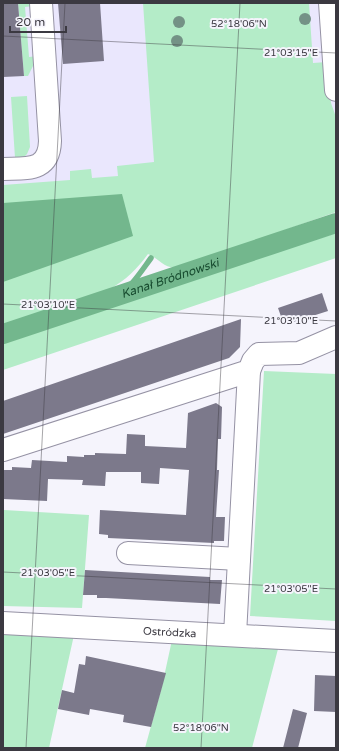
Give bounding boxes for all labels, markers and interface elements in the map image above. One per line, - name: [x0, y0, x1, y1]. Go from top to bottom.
- scale bar: [10, 8, 66, 34]
- text: 20 m: [16, 15, 45, 29]
- text: 52°18'06"N: [211, 18, 267, 30]
- text: 21°03'15"E: [264, 47, 318, 59]
- water label: Kanał Bródnowski: [119, 255, 222, 301]
- text: 21°03'10"E: [21, 299, 75, 311]
- text: 21°03'10"E: [264, 315, 318, 327]
- text: 21°03'05"E: [21, 567, 75, 579]
- text: 21°03'05"E: [264, 583, 318, 595]
- street label: Ostródzka: [143, 625, 197, 640]
- text: 52°18'06"N: [173, 722, 229, 734]

